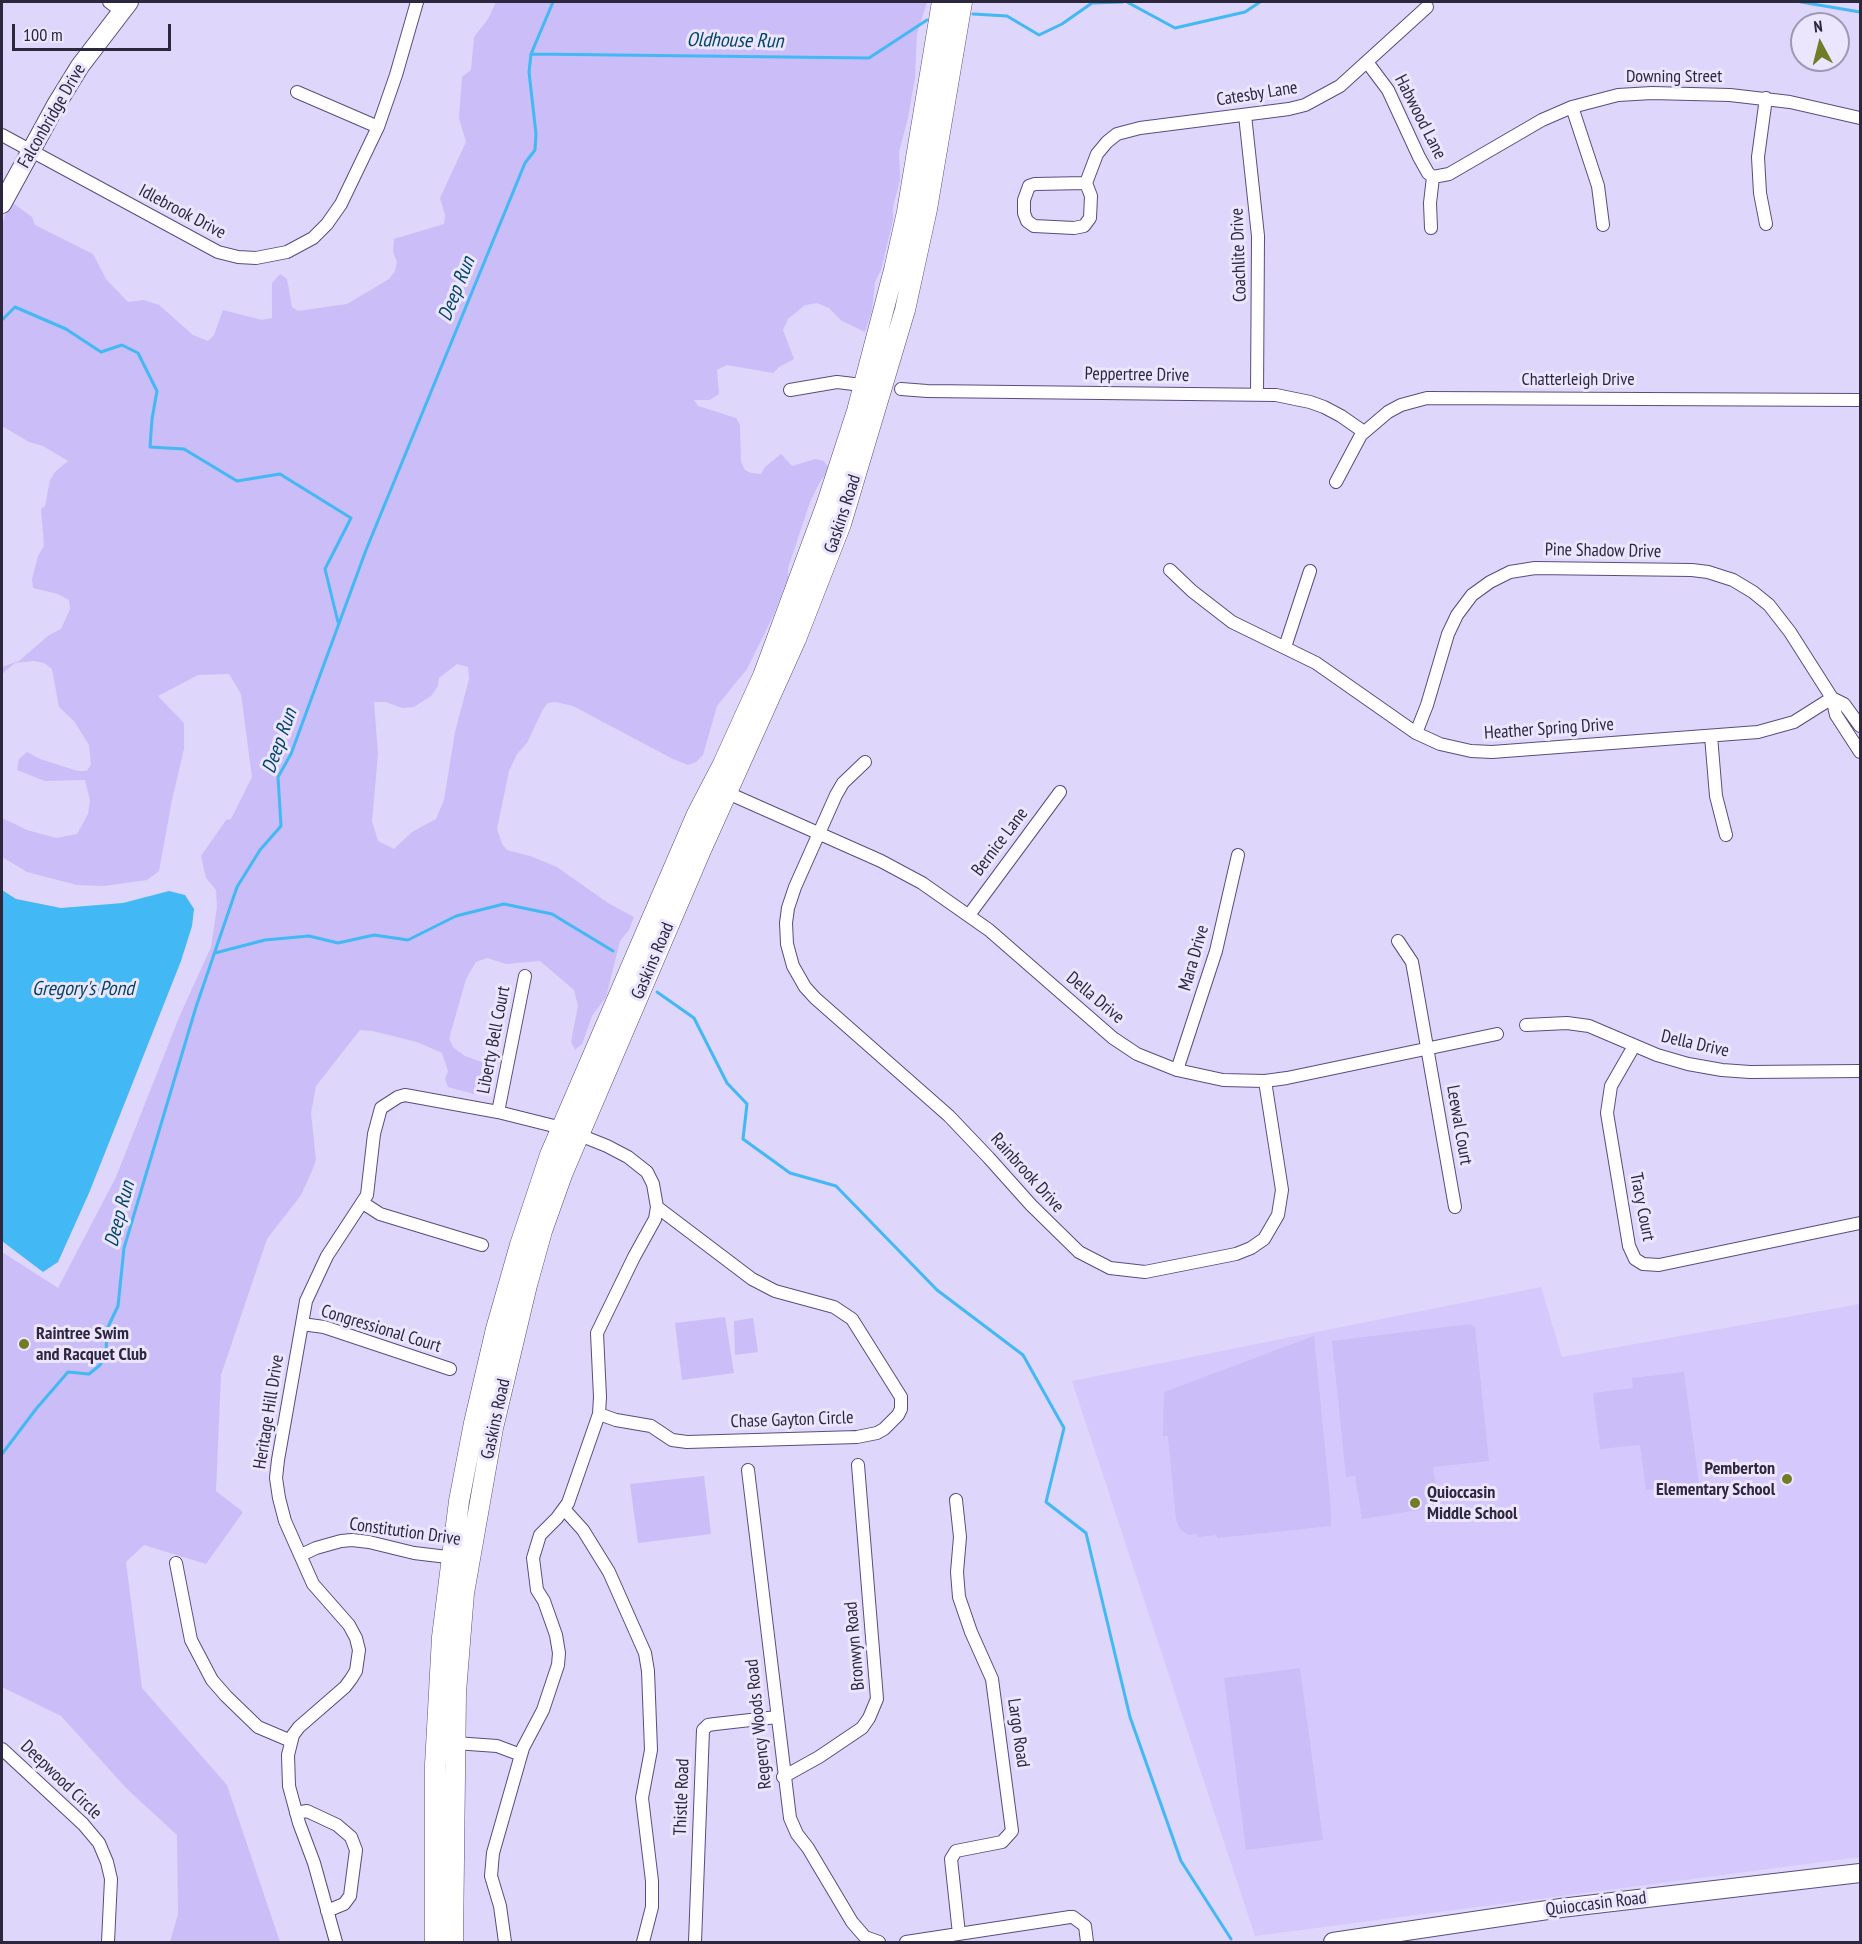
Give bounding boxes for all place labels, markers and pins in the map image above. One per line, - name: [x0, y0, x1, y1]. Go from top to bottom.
- place label: Raintree Swim and Racquet Club: [36, 1323, 147, 1366]
- marker: Raintree Swim and Racquet Club: [17, 1337, 31, 1351]
- place label: Pemberton Elementary School: [1656, 1458, 1775, 1500]
- marker: Pemberton Elementary School: [1780, 1472, 1794, 1486]
- place label: Quioccasin Middle School: [1427, 1482, 1517, 1524]
- marker: Quioccasin Middle School: [1408, 1496, 1422, 1510]

